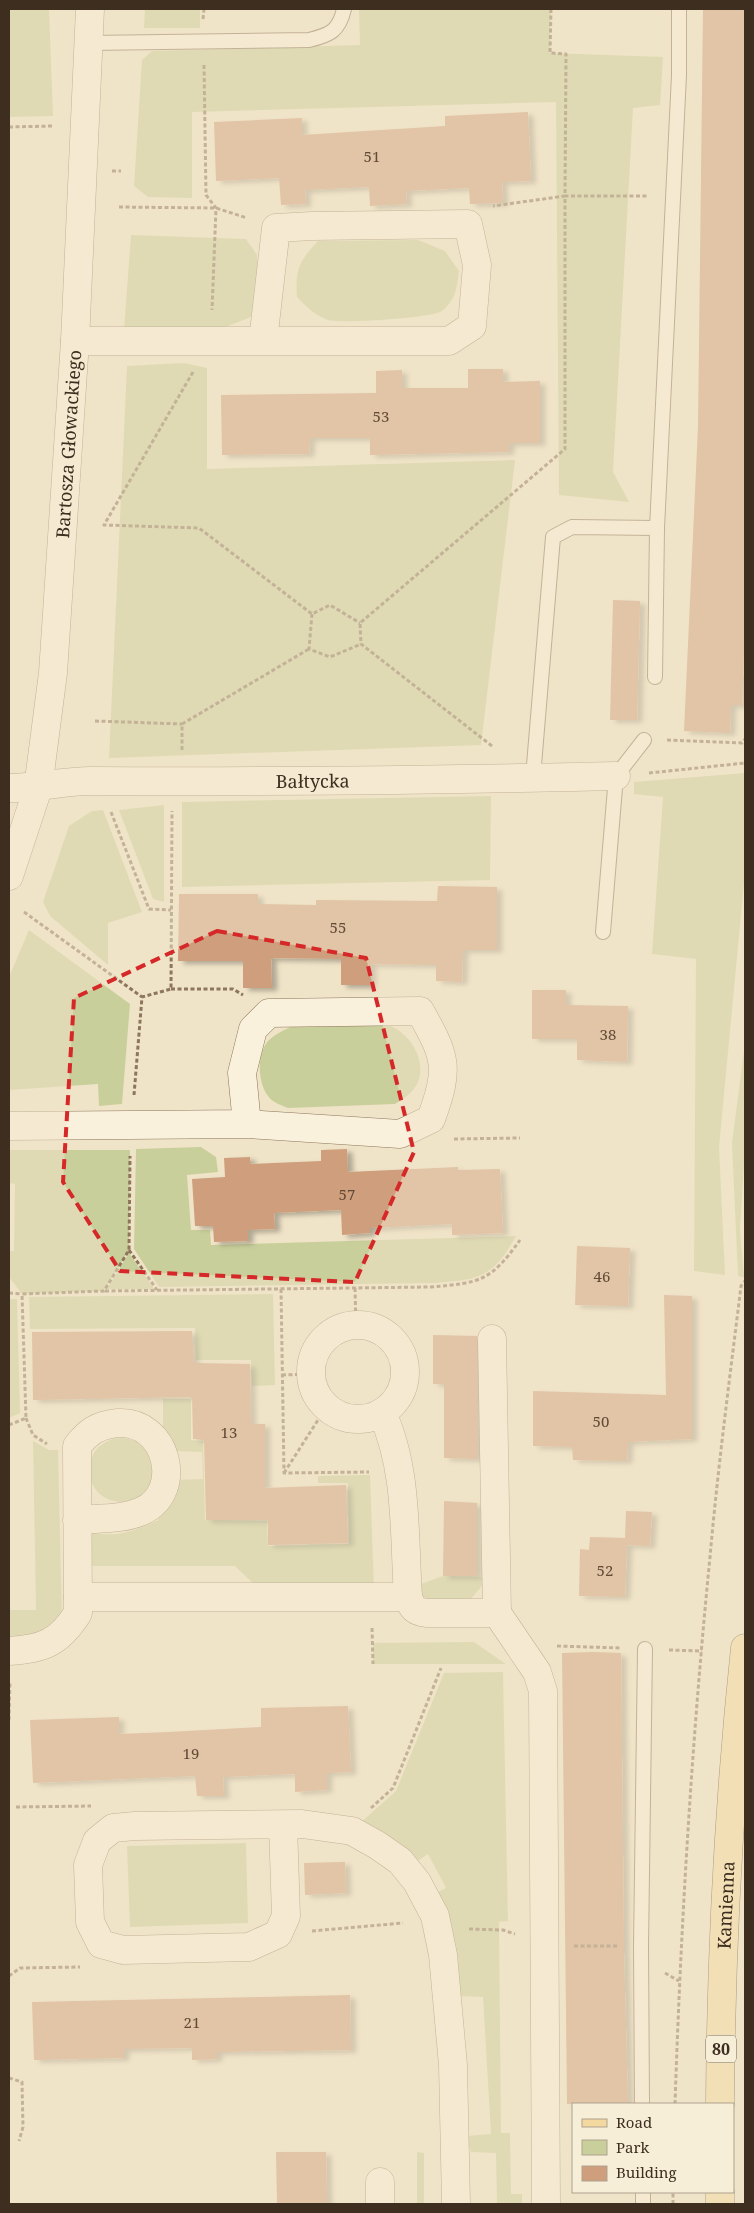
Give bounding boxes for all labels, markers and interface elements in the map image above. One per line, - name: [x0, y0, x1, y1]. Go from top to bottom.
- house number: 51: [364, 146, 380, 166]
- street label: Bartosza Głowackiego: [50, 349, 86, 539]
- house number: 53: [373, 406, 389, 426]
- street label: Bałtycka: [276, 768, 350, 793]
- house number: 55: [330, 917, 346, 937]
- house number: 38: [600, 1024, 616, 1044]
- house number: 57: [339, 1184, 355, 1204]
- house number: 46: [594, 1266, 610, 1286]
- house number: 50: [593, 1411, 609, 1431]
- house number: 13: [221, 1422, 237, 1442]
- house number: 52: [597, 1560, 613, 1580]
- house number: 19: [183, 1743, 199, 1763]
- street label: Kamienna: [711, 1860, 740, 1950]
- house number: 21: [184, 2012, 200, 2032]
- road number: 80: [706, 2036, 736, 2062]
- legend: [572, 2103, 734, 2193]
- text: Road: [616, 2112, 652, 2132]
- text: Park: [616, 2137, 650, 2157]
- text: Building: [616, 2162, 677, 2182]

